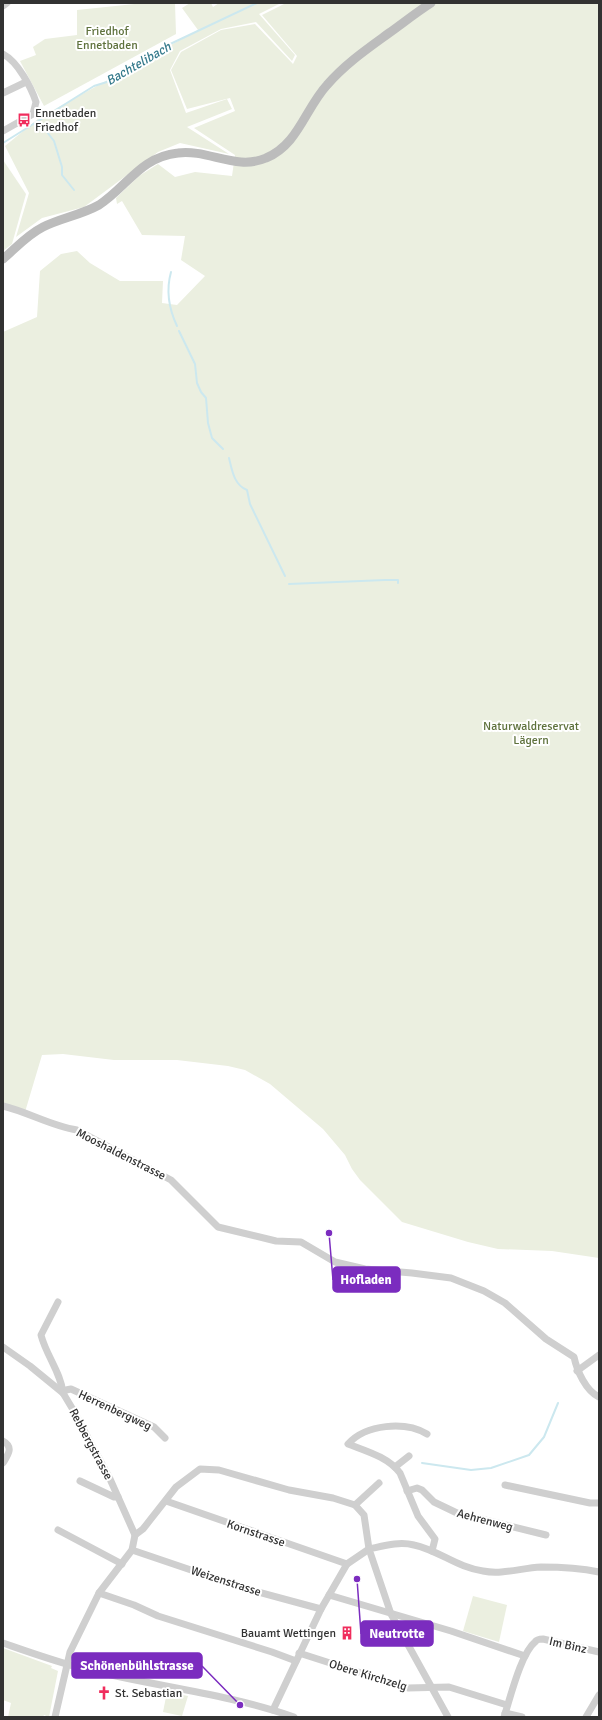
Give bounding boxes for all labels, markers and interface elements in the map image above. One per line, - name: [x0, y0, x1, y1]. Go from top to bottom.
- park label: Friedhof Ennetbaden: [76, 24, 138, 53]
- water label: Bachtelibach: [103, 38, 175, 89]
- place label: Ennetbaden Friedhof: [35, 106, 96, 135]
- bus stop icon: Ennetbaden Friedhof: [16, 112, 32, 128]
- park label: Naturwaldreservat Lägern: [483, 719, 579, 748]
- street label: Mooshaldenstrasse: [73, 1125, 168, 1184]
- callout: Hofladen: [333, 1267, 400, 1292]
- text: Hofladen: [340, 1272, 392, 1288]
- street label: Herrenbergweg: [76, 1387, 154, 1434]
- street label: Rebbergstrasse: [65, 1406, 116, 1483]
- street label: Aehrenweg: [455, 1506, 514, 1535]
- street label: Kornstrasse: [225, 1517, 287, 1550]
- street label: Weizenstrasse: [189, 1563, 263, 1600]
- callout: Neutrotte: [361, 1621, 433, 1646]
- building icon: Bauamt Wettingen: [339, 1625, 355, 1641]
- place label: Bauamt Wettingen: [241, 1626, 336, 1641]
- text: Neutrotte: [369, 1626, 425, 1642]
- street label: Im Binz: [548, 1634, 588, 1657]
- callout: Schönenbühlstrasse: [72, 1653, 202, 1678]
- street label: Obere Kirchzelg: [327, 1656, 409, 1694]
- text: Schönenbühlstrasse: [80, 1658, 194, 1674]
- church icon: St. Sebastian: [96, 1685, 112, 1701]
- place label: St. Sebastian: [115, 1686, 182, 1701]

